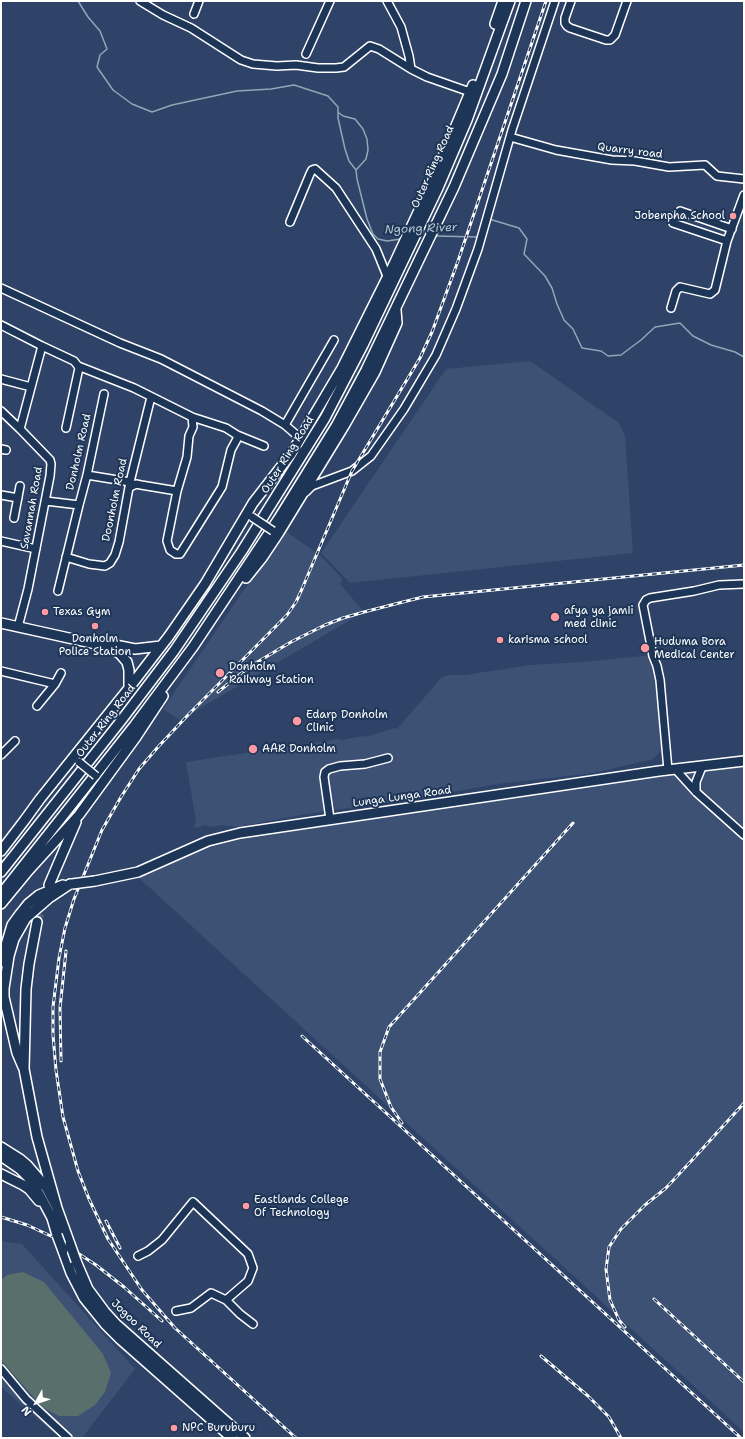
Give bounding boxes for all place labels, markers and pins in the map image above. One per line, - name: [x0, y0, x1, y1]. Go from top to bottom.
- place label: Jobenpha School: [635, 209, 725, 223]
- marker: Jobenpha School: [728, 211, 738, 221]
- place label: afya ya jamii med clinic: [564, 604, 634, 630]
- place label: Texas Gym: [53, 605, 110, 619]
- marker: Texas Gym: [40, 607, 50, 617]
- marker: afya ya jamii med clinic: [549, 611, 561, 623]
- marker: Donholm Police Station: [90, 621, 100, 631]
- place label: Donholm Police Station: [59, 632, 131, 658]
- place label: karisma school: [508, 633, 588, 647]
- marker: karisma school: [495, 635, 505, 645]
- place label: Huduma Bora Medical Center: [654, 635, 735, 661]
- marker: Huduma Bora Medical Center: [639, 642, 651, 654]
- place label: Donholm Railway Station: [229, 660, 314, 686]
- marker: Donholm Railway Station: [214, 667, 226, 679]
- place label: Edarp Donholm Clinic: [306, 708, 388, 734]
- marker: Edarp Donholm Clinic: [291, 715, 303, 727]
- place label: AAR Donholm: [262, 742, 336, 756]
- marker: AAR Donholm: [247, 743, 259, 755]
- place label: Eastlands College Of Technology: [254, 1193, 349, 1219]
- marker: Eastlands College Of Technology: [241, 1201, 251, 1211]
- place label: NPC Buruburu: [182, 1421, 255, 1435]
- marker: NPC Buruburu: [169, 1423, 179, 1433]

